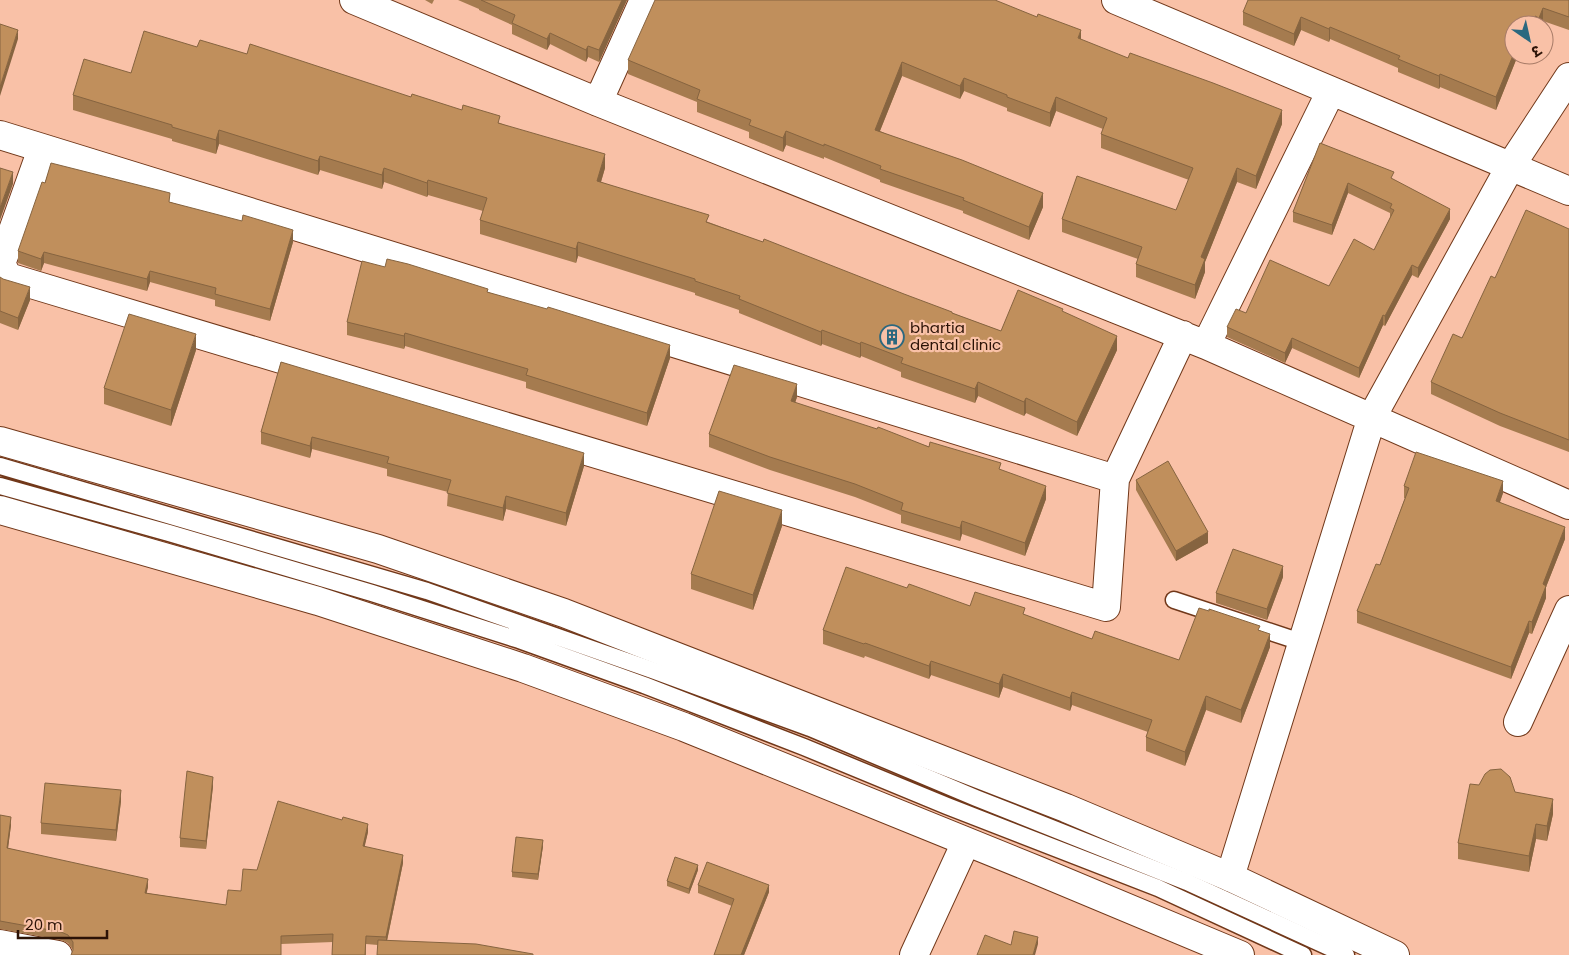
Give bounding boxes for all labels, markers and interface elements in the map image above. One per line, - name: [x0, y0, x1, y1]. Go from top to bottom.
- north arrow: [1504, 15, 1554, 65]
- text: उ: [1527, 40, 1546, 62]
- place label: bhartia dental clinic: [910, 317, 1001, 355]
- building icon: bhartia dental clinic: [879, 324, 905, 350]
- scale bar: [18, 908, 106, 940]
- text: 20 m: [25, 914, 63, 935]

